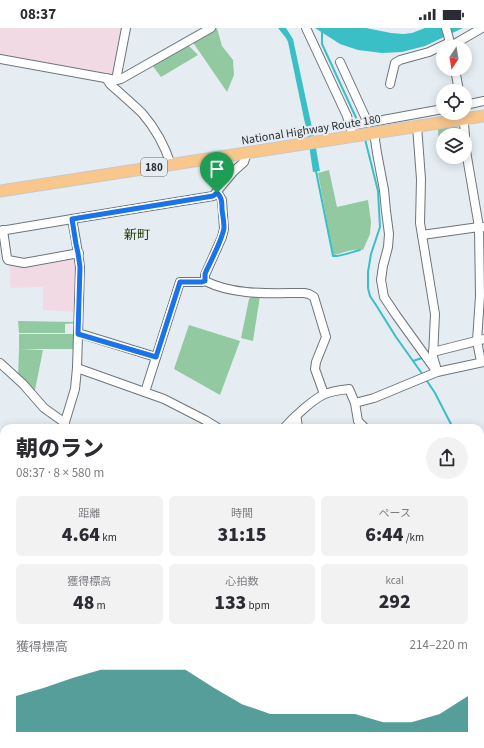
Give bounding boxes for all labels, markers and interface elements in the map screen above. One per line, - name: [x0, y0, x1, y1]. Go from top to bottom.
- text: 08:37: [20, 4, 56, 25]
- north arrow: [436, 40, 472, 76]
- map controls: [436, 40, 472, 164]
- button: locate: [436, 84, 472, 120]
- street label: National Highway Route 180: [240, 111, 382, 149]
- button: layers: [436, 128, 472, 164]
- pin: [200, 152, 234, 193]
- road number: 180: [141, 158, 167, 176]
- icon: arrive: [206, 158, 228, 180]
- district label: 新町: [124, 226, 150, 244]
- text: 朝のラン: [16, 433, 104, 465]
- button: share: [426, 437, 468, 479]
- text: 08:37 · 8 × 580 m: [16, 464, 104, 482]
- text: 距離: [78, 506, 100, 521]
- text: 時間: [231, 506, 253, 521]
- text: ペース: [378, 506, 411, 521]
- text: 4.64: [62, 521, 100, 549]
- text: 31:15: [218, 521, 266, 549]
- text: 6:44: [365, 521, 403, 549]
- text: km: [100, 530, 117, 545]
- text: /km: [403, 530, 424, 545]
- text: kcal: [385, 573, 404, 588]
- text: 獲得標高: [67, 574, 111, 589]
- text: 心拍数: [225, 574, 258, 589]
- text: 292: [379, 588, 411, 616]
- text: 48: [73, 589, 94, 617]
- text: 133: [214, 589, 246, 617]
- text: m: [94, 598, 106, 613]
- text: bpm: [246, 598, 270, 613]
- text: 214–220 m: [410, 636, 468, 654]
- text: 獲得標高: [16, 638, 68, 656]

